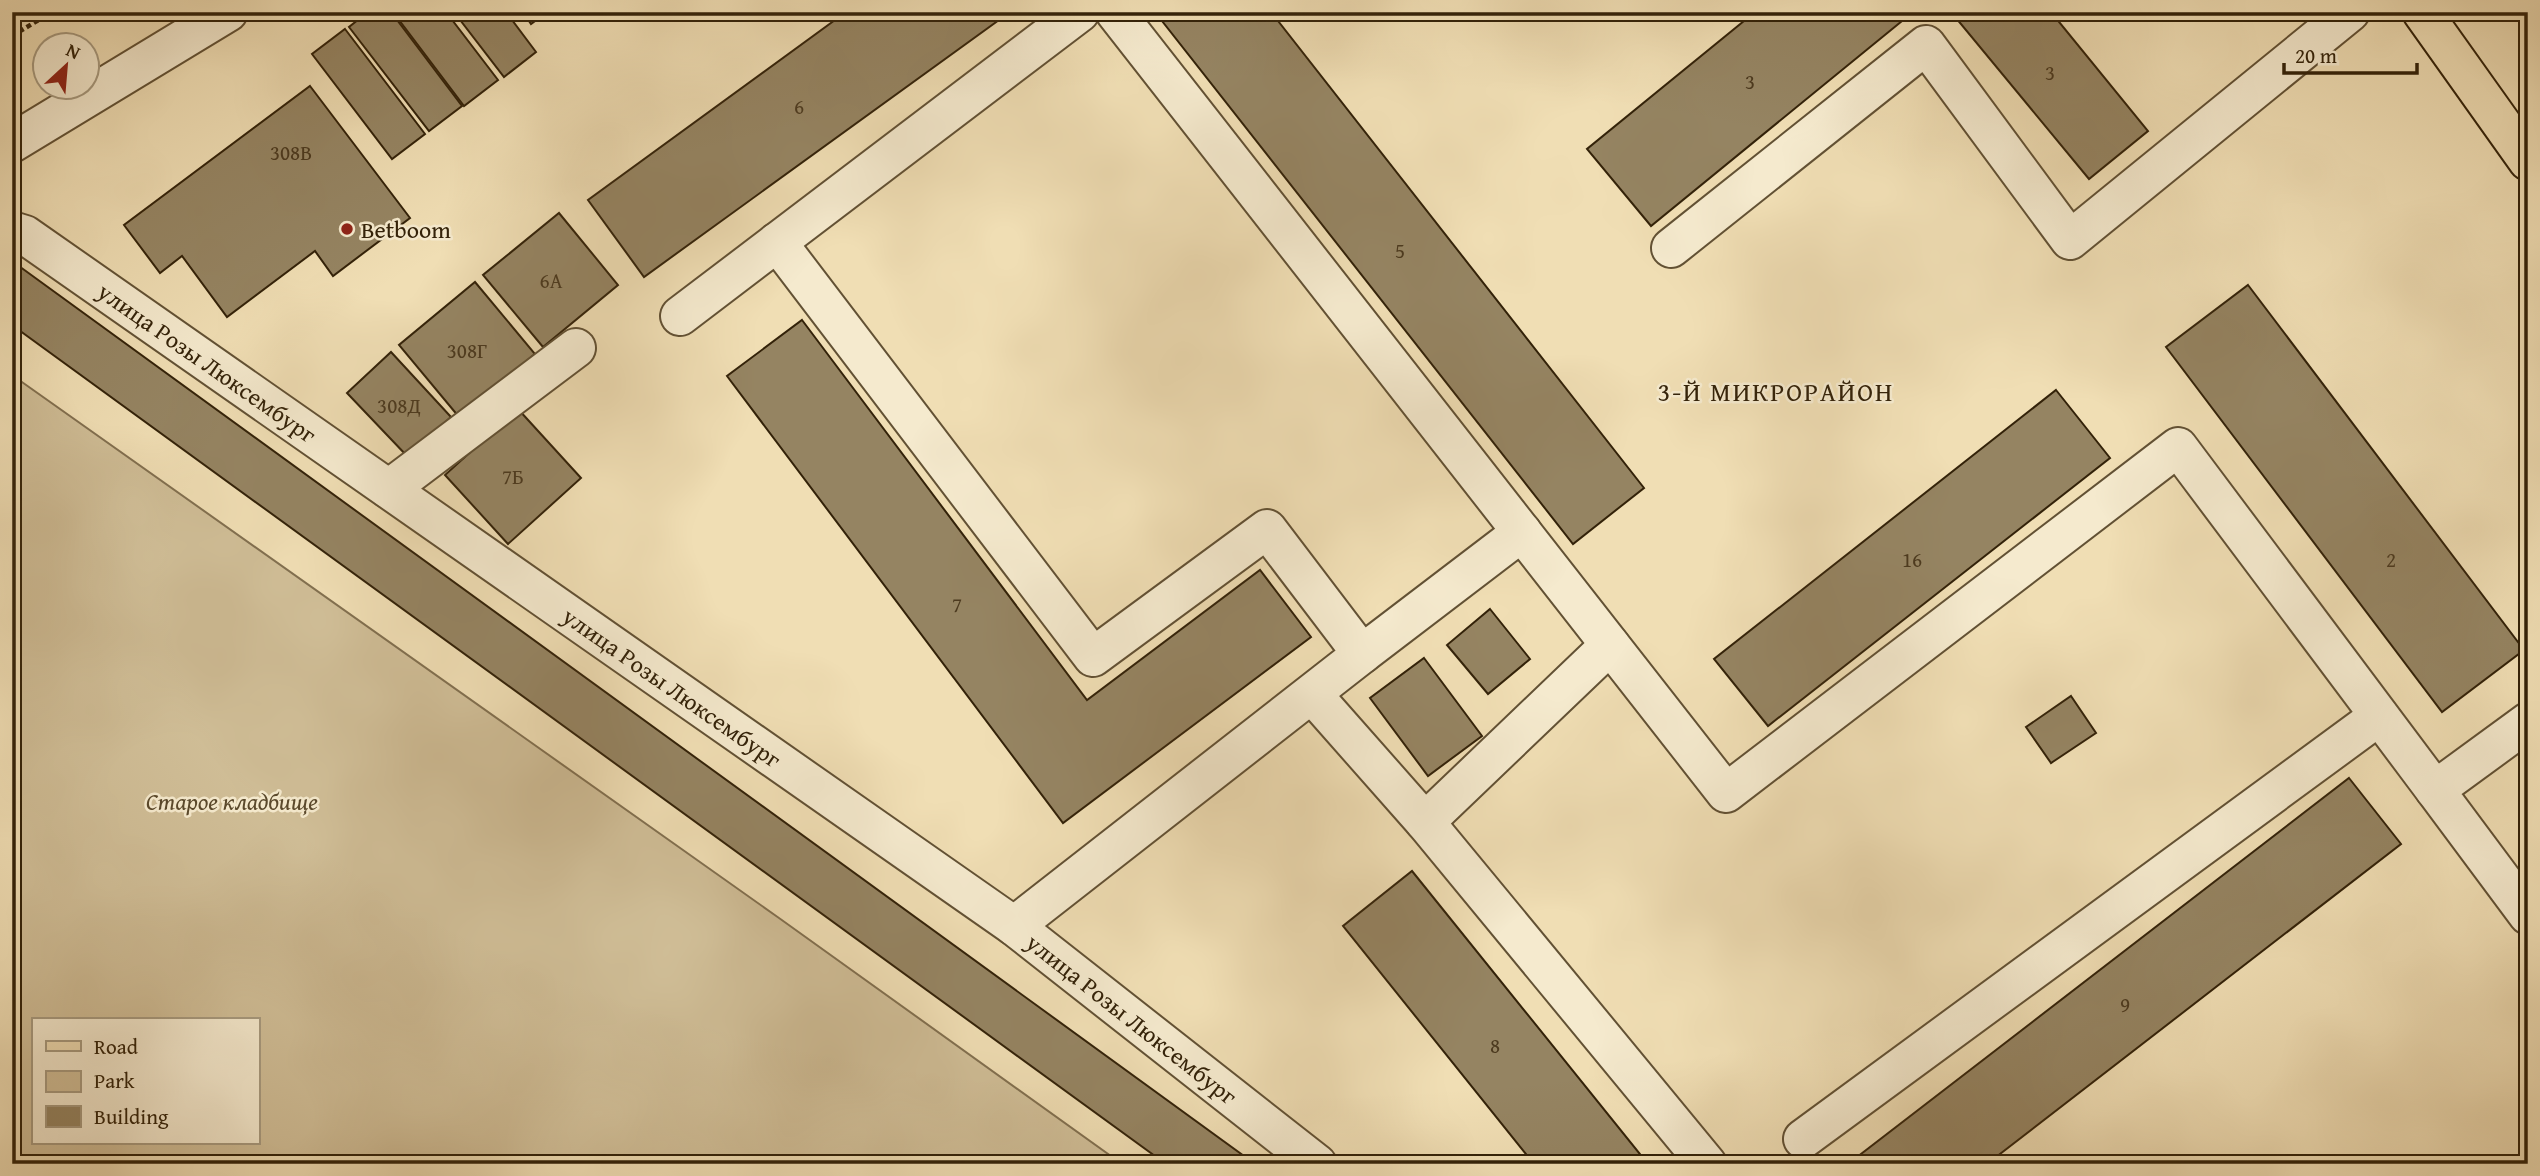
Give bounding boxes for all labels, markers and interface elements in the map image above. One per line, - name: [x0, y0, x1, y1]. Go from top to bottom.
- north arrow: [32, 32, 102, 102]
- scale bar: [2284, 32, 2418, 76]
- text: N: [62, 35, 86, 66]
- text: 20 m: [2295, 40, 2337, 71]
- house number: 3: [2045, 57, 2055, 88]
- house number: 3: [1745, 66, 1755, 97]
- house number: 6: [794, 91, 804, 122]
- house number: 308В: [270, 137, 312, 168]
- place label: Betboom: [361, 212, 451, 247]
- marker: Betboom: [339, 221, 355, 237]
- house number: 5: [1395, 235, 1405, 266]
- house number: 6А: [540, 265, 563, 296]
- street label: улица Розы Люксембург: [90, 273, 324, 451]
- house number: 308Г: [447, 335, 487, 366]
- district label: 3-Й МИКРОРАЙОН: [1658, 372, 1894, 411]
- house number: 308Д: [377, 390, 421, 421]
- house number: 7Б: [502, 461, 524, 492]
- house number: 16: [1902, 544, 1922, 575]
- house number: 2: [2386, 544, 2396, 575]
- house number: 7: [952, 589, 962, 620]
- street label: улица Розы Люксембург: [555, 598, 789, 776]
- park label: Старое кладбище: [146, 784, 318, 819]
- street label: улица Розы Люксембург: [1018, 924, 1245, 1113]
- house number: 9: [2120, 989, 2130, 1020]
- legend: [32, 1018, 259, 1144]
- house number: 8: [1490, 1030, 1500, 1061]
- text: Road: [94, 1031, 139, 1062]
- text: Park: [94, 1065, 135, 1096]
- text: Building: [94, 1101, 169, 1132]

